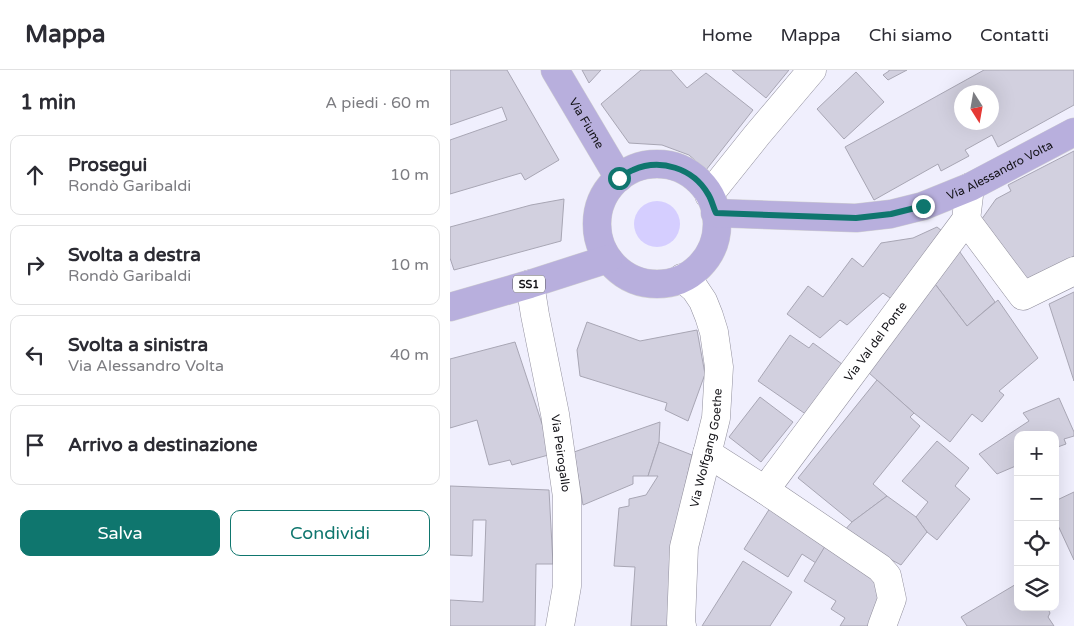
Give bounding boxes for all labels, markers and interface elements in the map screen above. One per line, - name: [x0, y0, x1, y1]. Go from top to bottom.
- text: Mappa: [25, 20, 105, 49]
- text: Home: [701, 24, 752, 46]
- text: Mappa: [780, 24, 841, 46]
- text: Chi siamo: [869, 24, 952, 46]
- text: Contatti: [980, 24, 1049, 46]
- north arrow: [954, 85, 999, 130]
- text: 1 min: [20, 90, 76, 115]
- text: A piedi · 60 m: [325, 93, 430, 113]
- street label: Via Fiume: [566, 96, 607, 151]
- street label: Via Alessandro Volta: [945, 138, 1055, 203]
- text: Prosegui: [68, 154, 147, 176]
- icon: ahead: [21, 161, 49, 189]
- text: 10 m: [390, 165, 429, 185]
- route start: [608, 167, 631, 190]
- text: Rondò Garibaldi: [68, 176, 191, 196]
- route end: [912, 195, 935, 218]
- text: Svolta a destra: [68, 244, 201, 266]
- icon: right: [21, 251, 49, 279]
- text: 10 m: [390, 255, 429, 275]
- text: Rondò Garibaldi: [68, 266, 191, 286]
- road number: SS1: [513, 275, 545, 292]
- street label: Via Val del Ponte: [841, 299, 910, 384]
- text: Svolta a sinistra: [68, 334, 208, 356]
- icon: left: [21, 341, 49, 369]
- text: 40 m: [390, 345, 429, 365]
- text: Via Alessandro Volta: [68, 356, 224, 376]
- street label: Via Wolfgang Goethe: [687, 388, 725, 509]
- street label: Via Peirogallo: [548, 414, 573, 493]
- icon: arrive: [21, 431, 49, 459]
- map controls: [1014, 431, 1059, 611]
- button: +: [1014, 431, 1059, 476]
- text: Arrivo a destinazione: [68, 434, 258, 456]
- button: −: [1014, 476, 1059, 521]
- button: Salva: [20, 510, 220, 556]
- button: Condividi: [230, 510, 430, 556]
- button: locate: [1014, 521, 1059, 566]
- button: layers: [1014, 566, 1059, 611]

